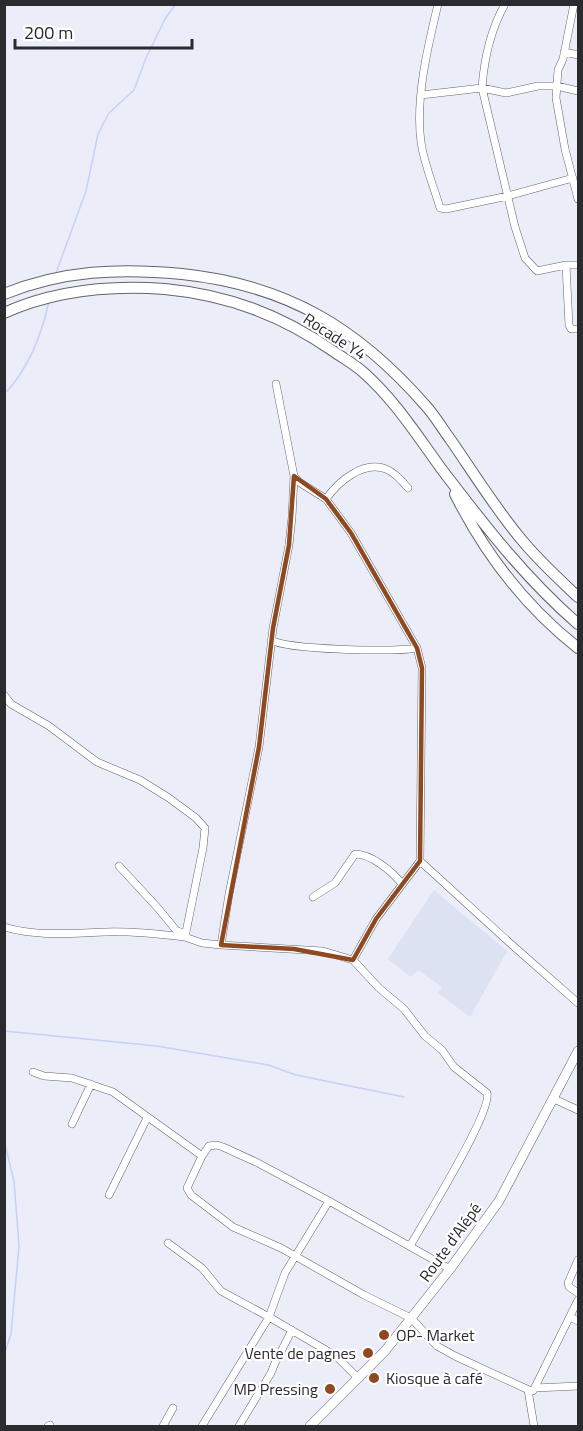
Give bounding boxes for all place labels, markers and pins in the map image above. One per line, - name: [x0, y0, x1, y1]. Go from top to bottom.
- place label: OP- Market: [396, 1323, 475, 1347]
- marker: OP- Market: [377, 1328, 391, 1342]
- place label: Vente de pagnes: [245, 1341, 356, 1365]
- marker: Vente de pagnes: [361, 1346, 375, 1360]
- place label: Kiosque à café: [386, 1366, 483, 1390]
- marker: Kiosque à café: [367, 1371, 381, 1385]
- place label: MP Pressing: [233, 1377, 318, 1401]
- marker: MP Pressing: [323, 1382, 337, 1396]

